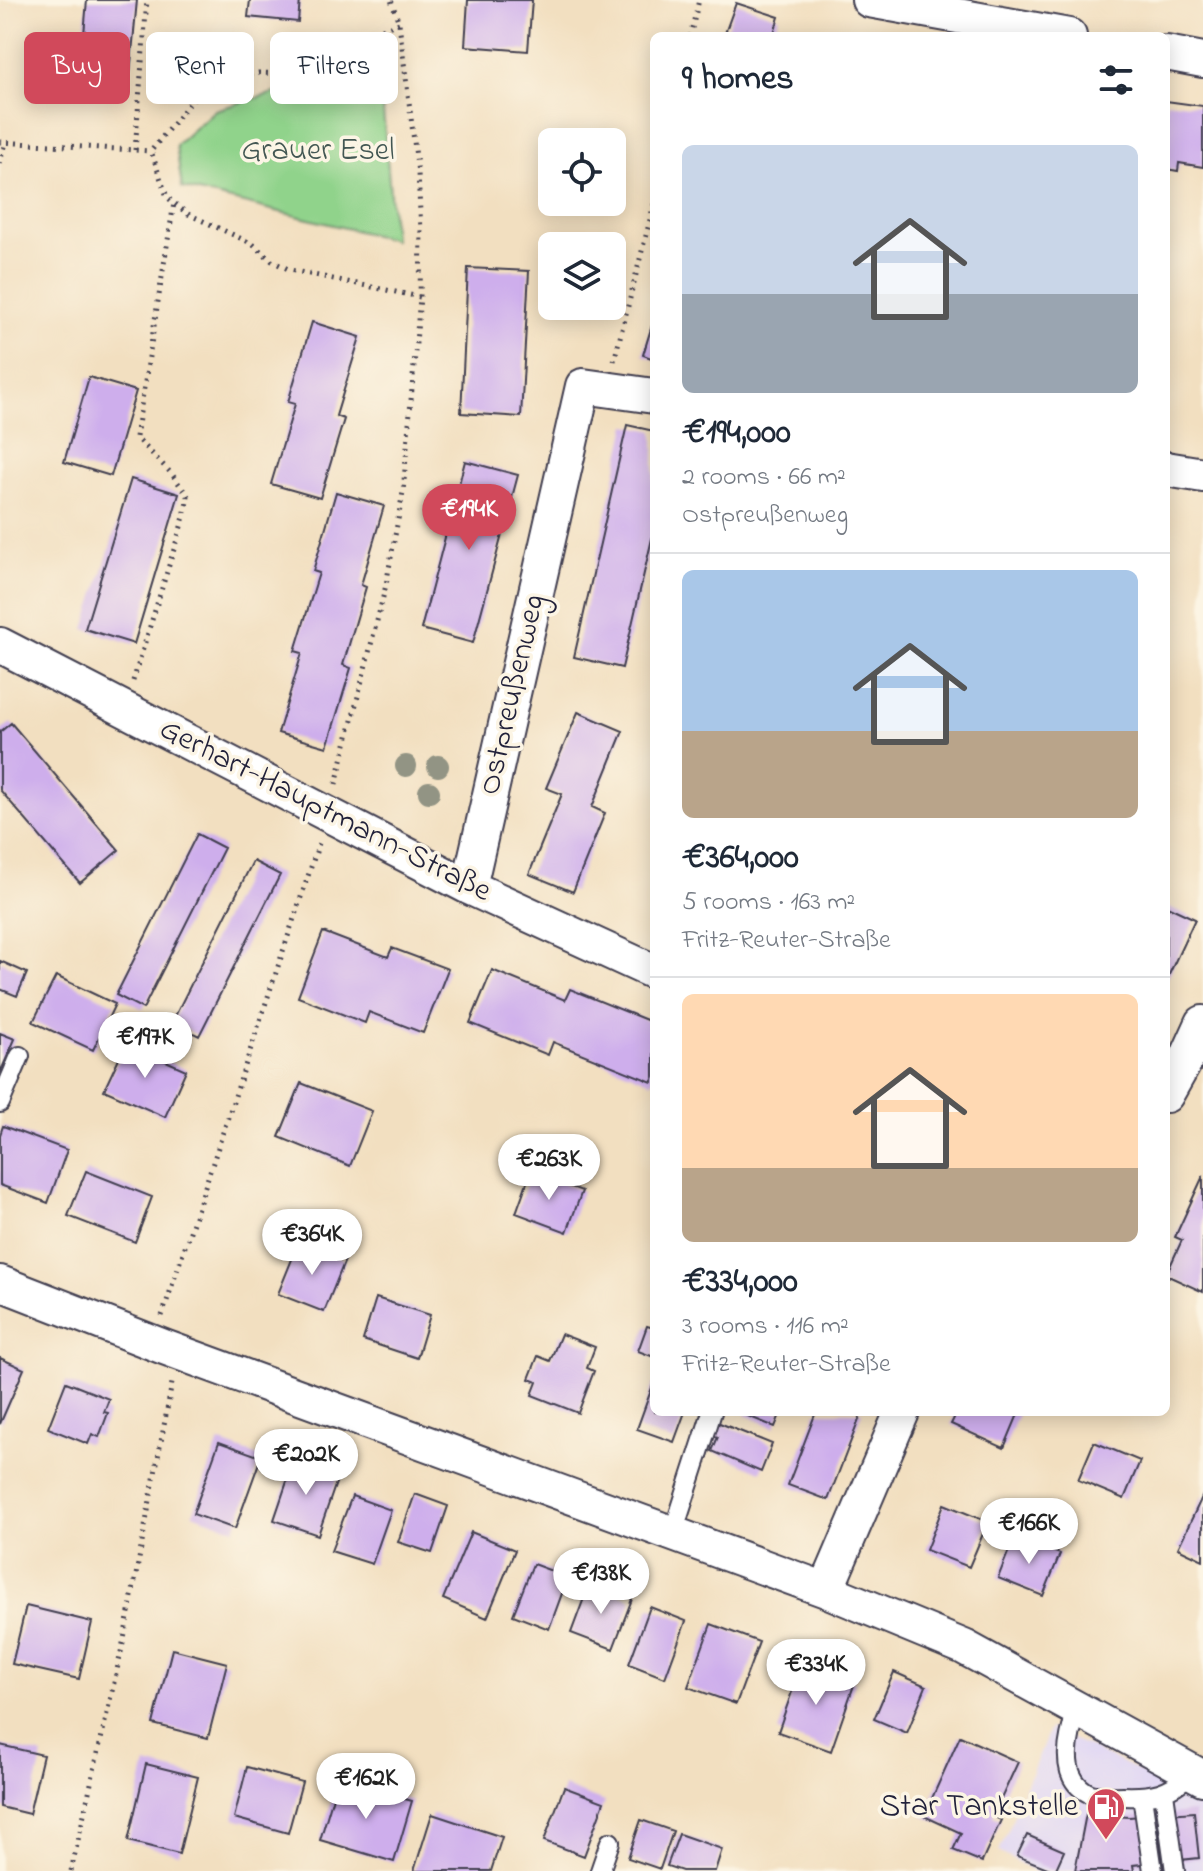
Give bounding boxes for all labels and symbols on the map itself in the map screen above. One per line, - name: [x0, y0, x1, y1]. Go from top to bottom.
- park label: Grauer Esel: [241, 128, 395, 175]
- pin: €194K: [413, 484, 525, 552]
- street label: Ostpreußenweg: [467, 590, 559, 800]
- street label: Gerhart-Hauptmann-Straße: [151, 707, 500, 916]
- pin: €197K: [89, 1012, 201, 1080]
- pin: €263K: [493, 1134, 605, 1202]
- pin: €364K: [256, 1209, 368, 1277]
- pin: €202K: [250, 1429, 362, 1497]
- pin: €166K: [973, 1498, 1085, 1566]
- pin: €138K: [545, 1548, 657, 1616]
- pin: €334K: [760, 1639, 872, 1707]
- pin: €162K: [310, 1753, 422, 1821]
- place label: Star Tankstelle: [880, 1784, 1079, 1831]
- fuel station icon: Star Tankstelle: [1085, 1786, 1127, 1841]

